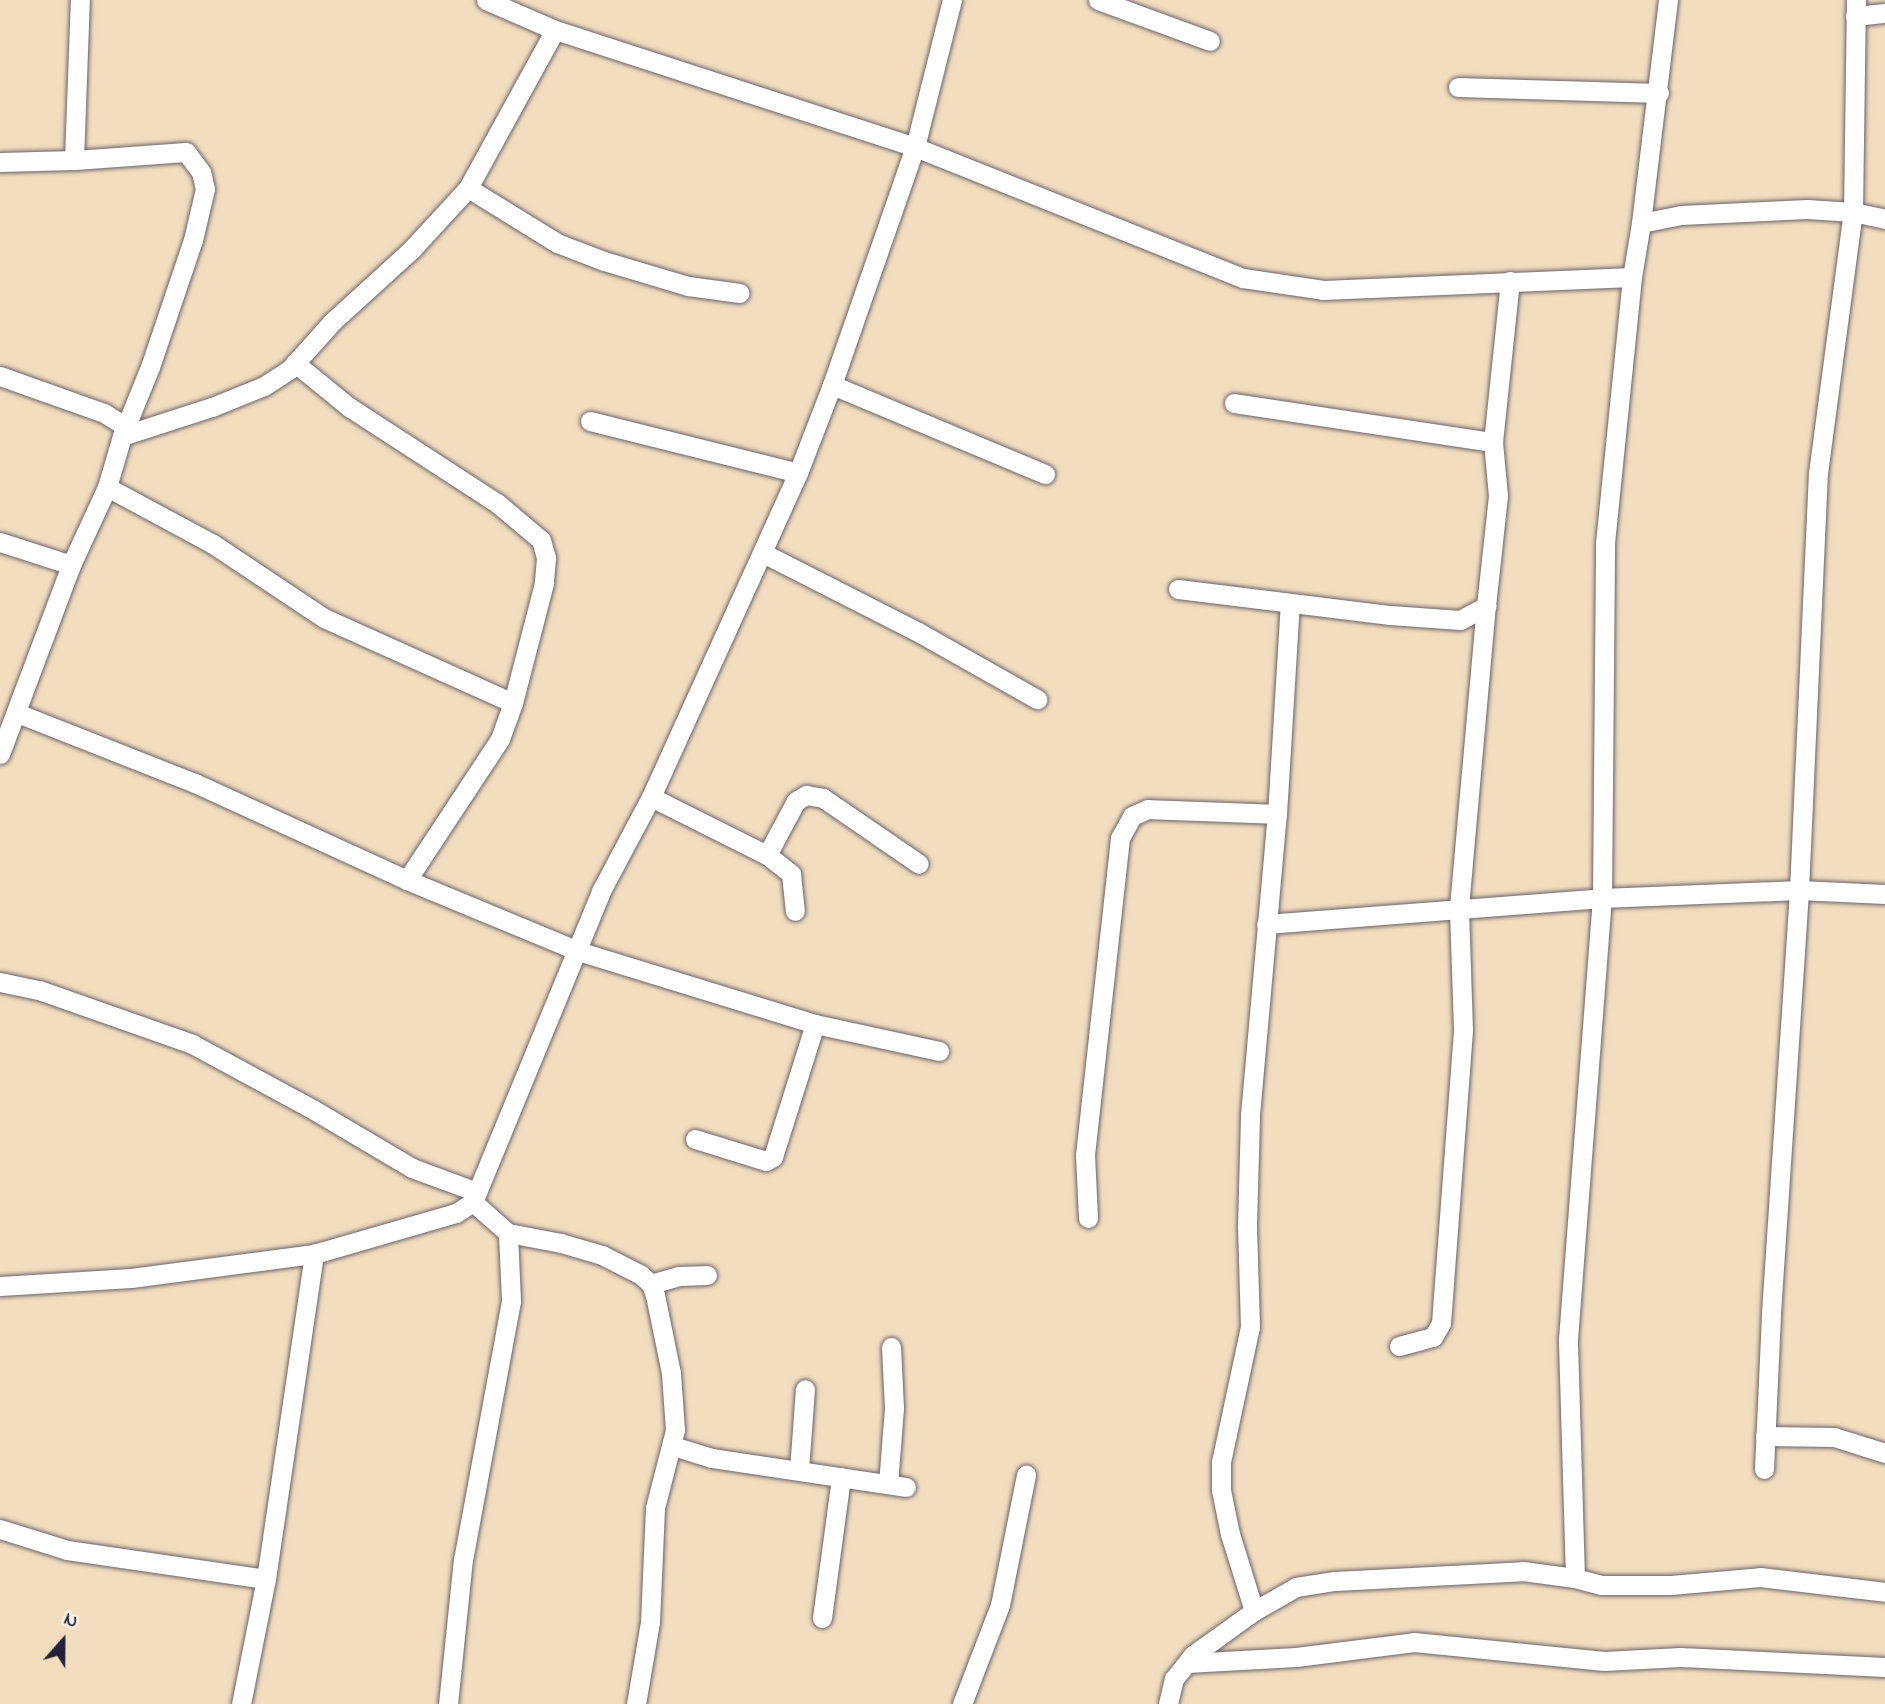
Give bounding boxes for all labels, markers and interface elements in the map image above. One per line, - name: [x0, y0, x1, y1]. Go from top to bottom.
- north arrow: [28, 1606, 98, 1676]
- text: N: [60, 1606, 82, 1636]

